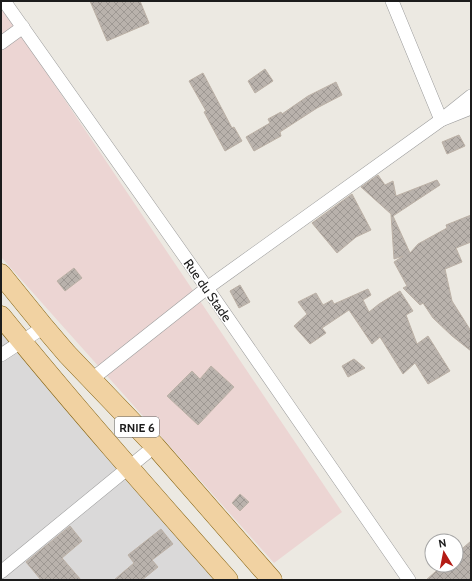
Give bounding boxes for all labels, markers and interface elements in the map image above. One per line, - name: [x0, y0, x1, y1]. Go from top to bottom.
- street label: Rue du Stade: [181, 256, 236, 325]
- road number: RNIE 6: [115, 417, 159, 437]
- north arrow: [424, 533, 464, 573]
- text: N: [437, 536, 447, 551]

